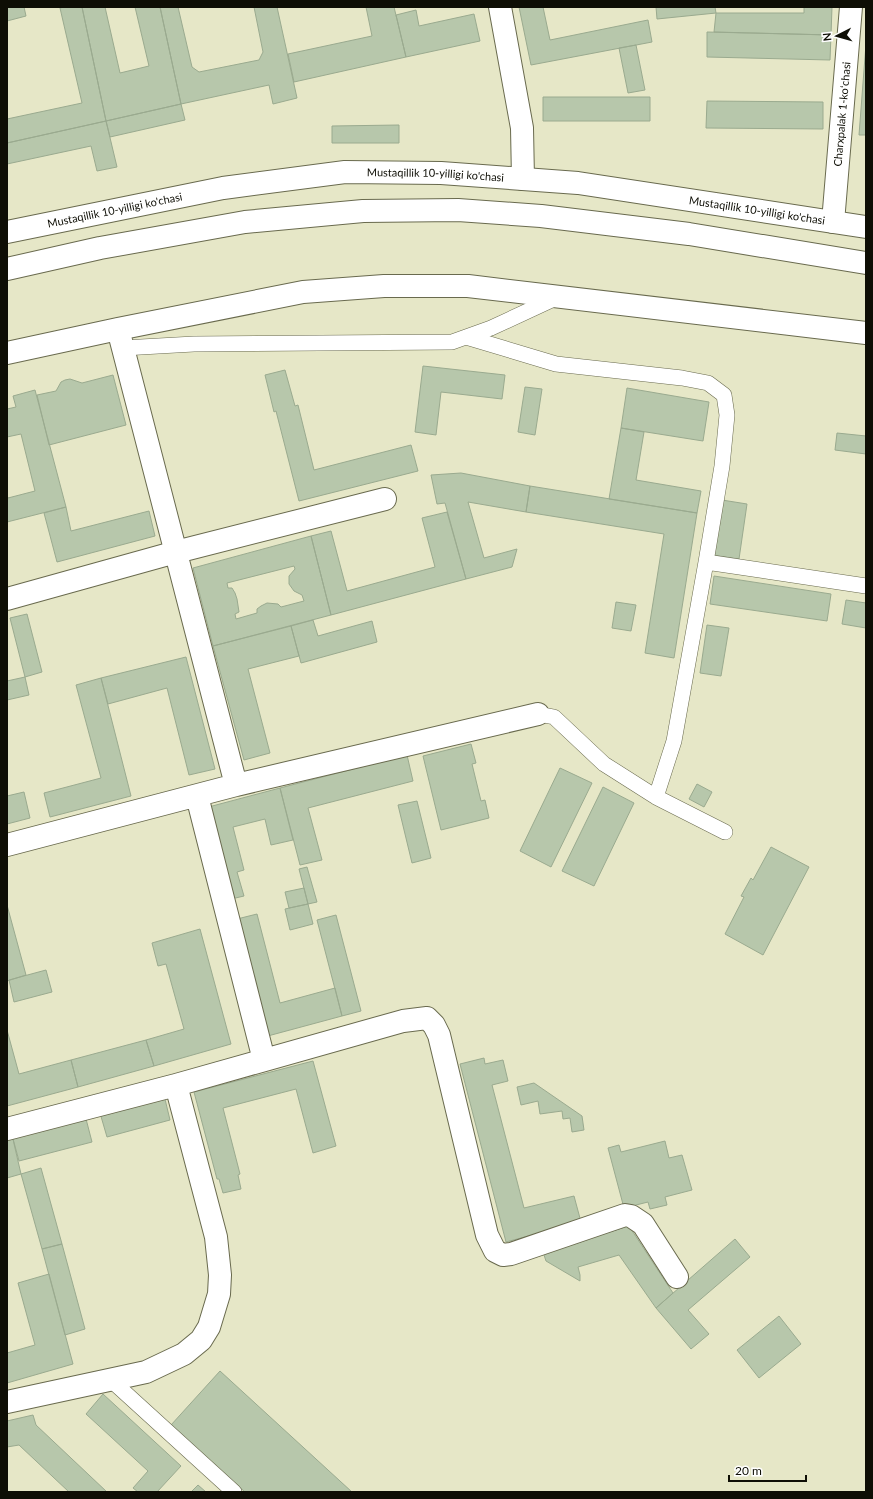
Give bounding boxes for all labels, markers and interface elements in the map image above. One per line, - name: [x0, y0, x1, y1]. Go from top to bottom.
- north arrow: [817, 16, 857, 56]
- text: N: [820, 32, 833, 42]
- street label: Charxpalak 1-koʻchasi: [830, 61, 853, 167]
- street label: Mustaqillik 10-yilligi ko'chasi: [367, 165, 505, 184]
- street label: Mustaqillik 10-yilligi ko'chasi: [46, 189, 184, 230]
- street label: Mustaqillik 10-yilligi ko'chasi: [688, 193, 826, 227]
- scale bar: [729, 1457, 806, 1483]
- text: 20 m: [735, 1463, 762, 1478]

